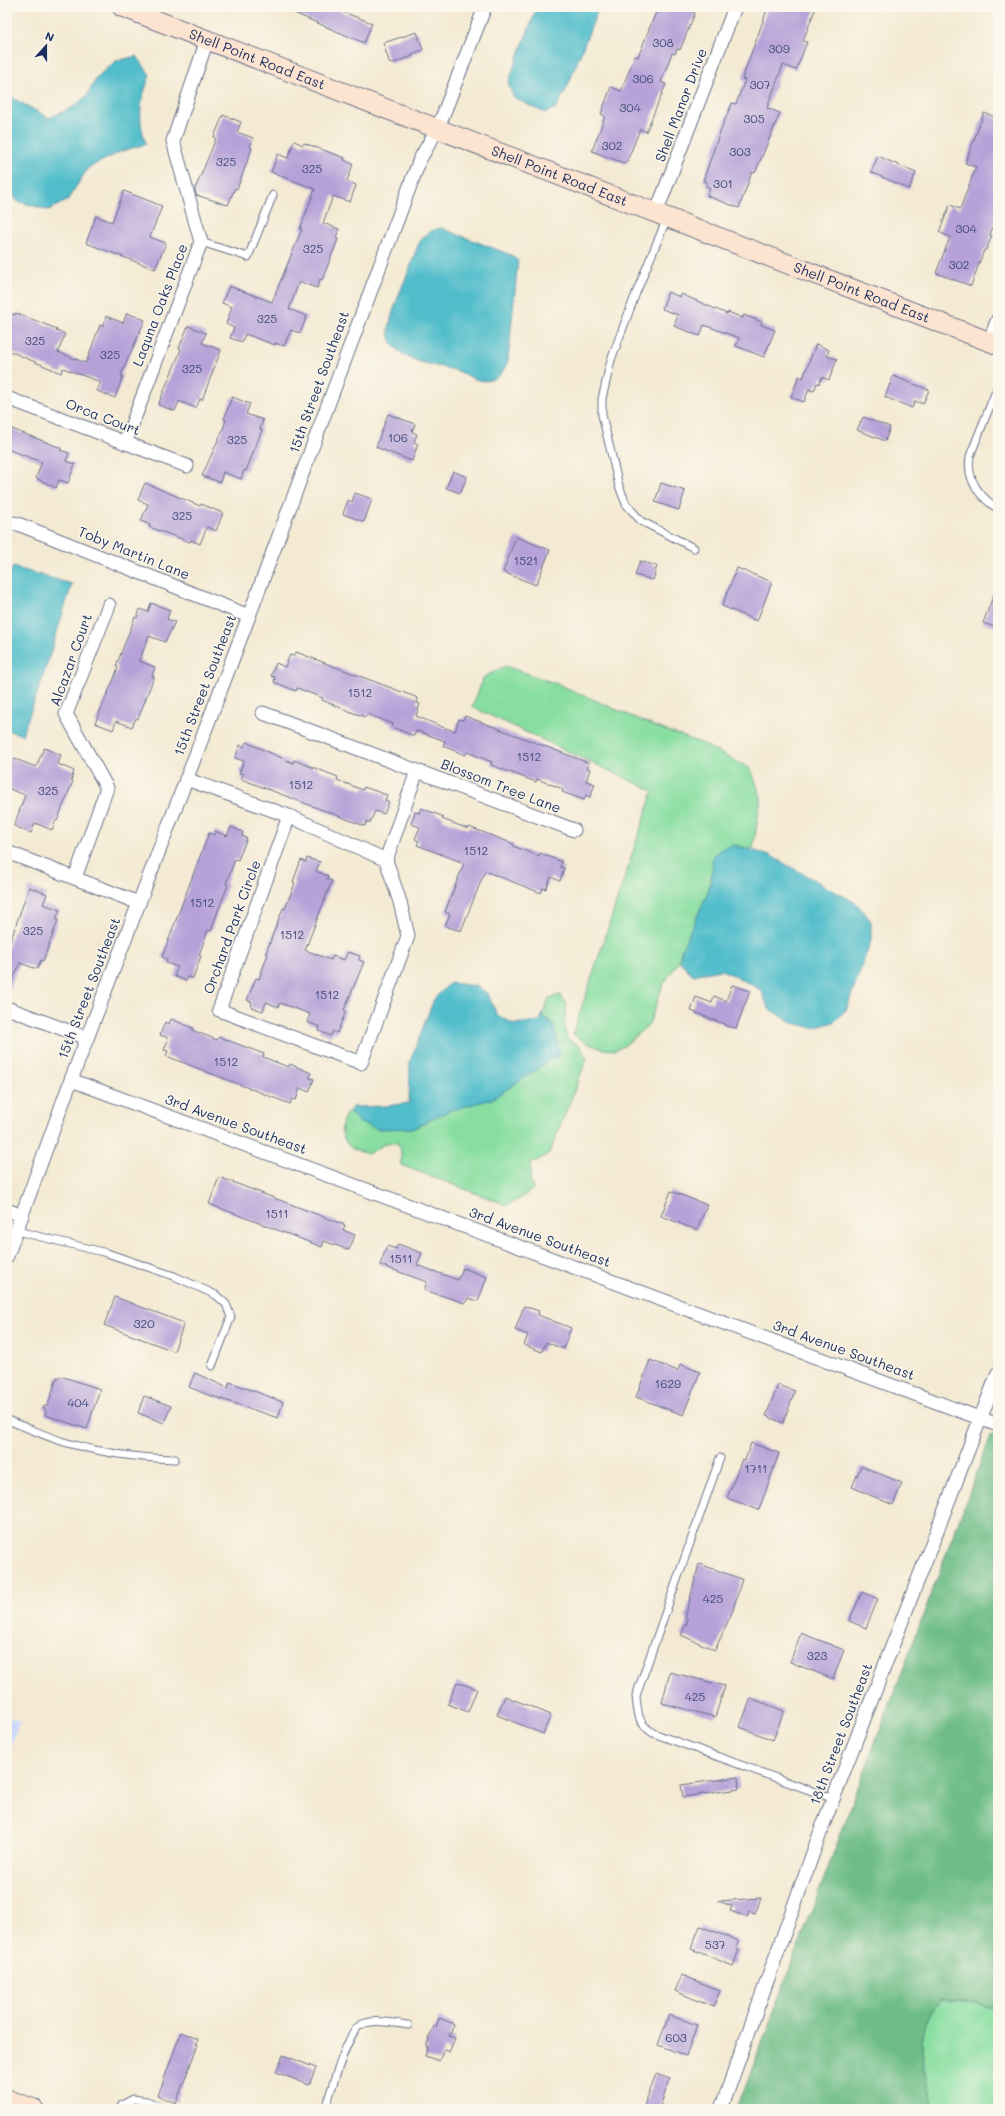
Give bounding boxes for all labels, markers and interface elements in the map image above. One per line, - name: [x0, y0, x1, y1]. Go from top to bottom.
- street label: Shell Point Road East: [187, 24, 328, 94]
- north arrow: [26, 26, 66, 66]
- text: N: [43, 28, 56, 45]
- house number: 308: [652, 34, 674, 50]
- house number: 309: [768, 40, 790, 56]
- street label: Shell Manor Drive: [650, 45, 711, 164]
- house number: 306: [632, 70, 654, 86]
- house number: 307: [749, 76, 771, 92]
- house number: 304: [619, 99, 641, 115]
- house number: 305: [743, 110, 765, 126]
- house number: 302: [601, 137, 623, 153]
- street label: Shell Point Road East: [489, 140, 631, 210]
- house number: 303: [729, 143, 751, 159]
- house number: 325: [216, 153, 236, 169]
- house number: 325: [302, 160, 322, 176]
- house number: 301: [713, 175, 733, 191]
- house number: 304: [955, 220, 977, 236]
- house number: 325: [303, 240, 323, 256]
- street label: Laquna Oaks Place: [127, 241, 192, 369]
- house number: 302: [948, 256, 970, 272]
- street label: Shell Point Road East: [791, 257, 933, 327]
- street label: 15th Street Southeast: [284, 308, 353, 456]
- house number: 325: [257, 310, 277, 326]
- house number: 325: [25, 332, 45, 348]
- house number: 325: [100, 346, 120, 362]
- house number: 325: [182, 360, 202, 376]
- street label: Orca Court: [63, 394, 143, 440]
- house number: 106: [388, 429, 408, 445]
- house number: 325: [227, 431, 247, 447]
- house number: 325: [172, 507, 192, 523]
- street label: Toby Martin Lane: [76, 521, 193, 584]
- house number: 1521: [514, 552, 538, 568]
- street label: Alcazar Court: [45, 611, 96, 709]
- street label: 15th Street Southeast: [169, 611, 240, 758]
- house number: 1512: [348, 684, 372, 700]
- house number: 1512: [517, 748, 541, 764]
- street label: Blossom Tree Lane: [438, 754, 564, 817]
- house number: 1512: [289, 776, 313, 792]
- house number: 325: [38, 782, 58, 798]
- house number: 1512: [464, 842, 488, 858]
- street label: Orchard Park Circle: [198, 857, 265, 996]
- house number: 1512: [190, 894, 214, 910]
- street label: 15th Street Southeast: [53, 914, 124, 1061]
- house number: 325: [23, 922, 43, 938]
- house number: 1512: [280, 926, 304, 942]
- house number: 1512: [315, 986, 339, 1002]
- house number: 1512: [214, 1053, 238, 1069]
- street label: 3rd Avenue Southeast: [163, 1089, 310, 1158]
- street label: 3rd Avenue Southeast: [467, 1202, 614, 1271]
- house number: 1511: [265, 1205, 289, 1221]
- house number: 1511: [389, 1250, 413, 1266]
- house number: 320: [133, 1315, 155, 1331]
- street label: 3rd Avenue Southeast: [771, 1315, 918, 1384]
- house number: 1629: [655, 1375, 681, 1391]
- house number: 404: [67, 1394, 89, 1410]
- house number: 1711: [745, 1460, 767, 1476]
- house number: 425: [703, 1590, 723, 1606]
- house number: 323: [807, 1647, 827, 1663]
- street label: 18th Street Southeast: [805, 1660, 876, 1808]
- house number: 425: [685, 1688, 705, 1704]
- house number: 537: [705, 1936, 726, 1952]
- house number: 603: [665, 2029, 687, 2045]

